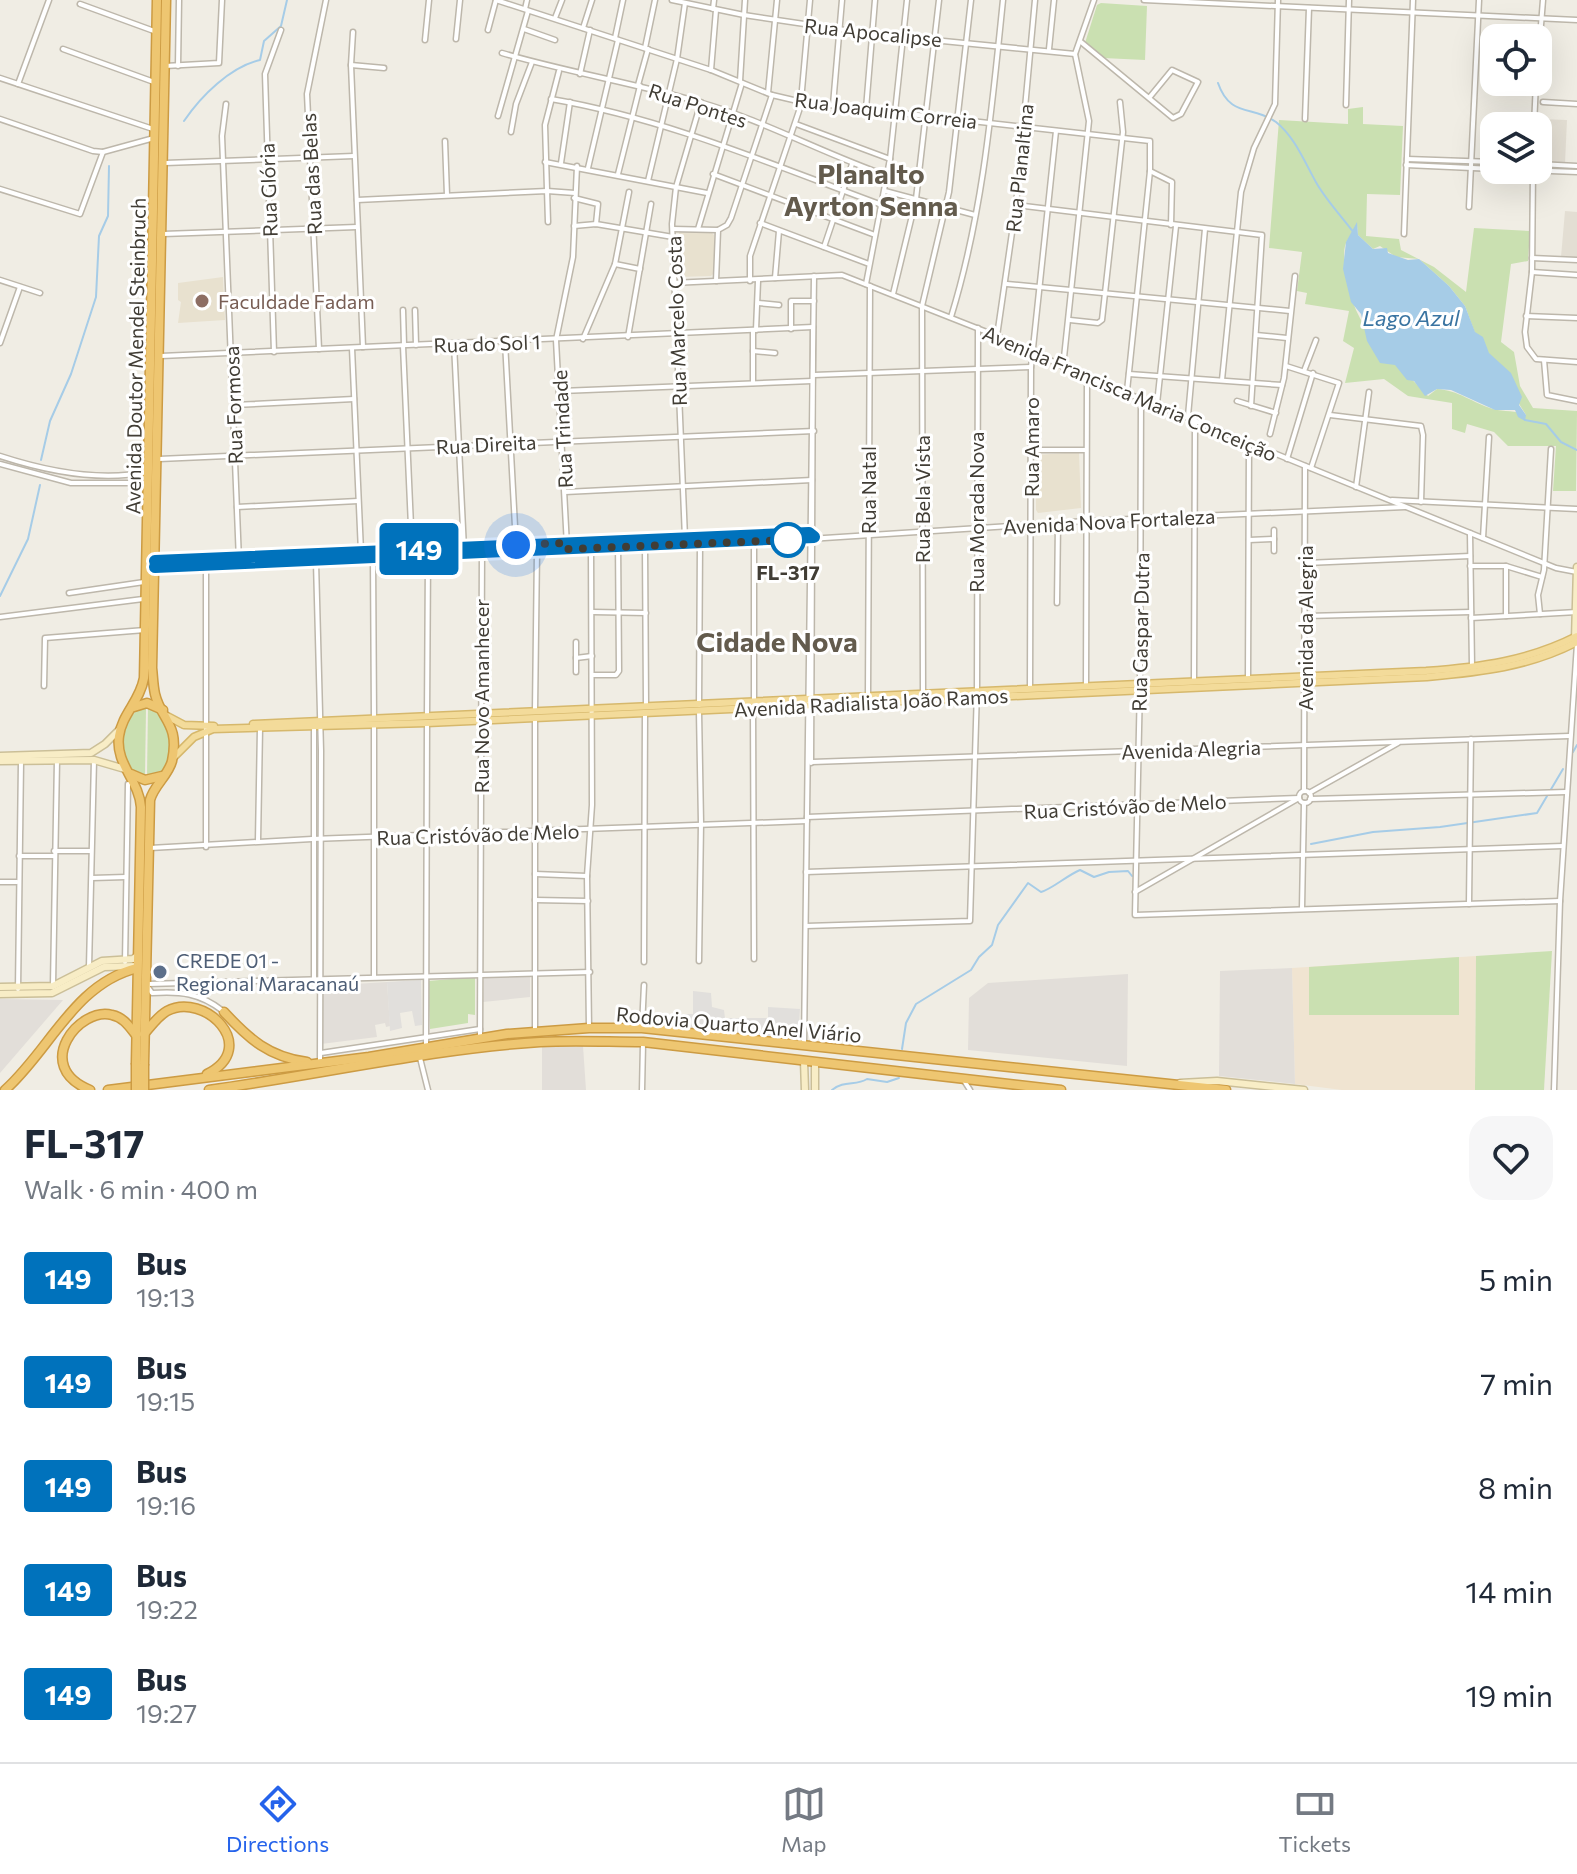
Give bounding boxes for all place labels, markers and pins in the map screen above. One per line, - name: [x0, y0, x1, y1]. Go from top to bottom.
- place label: Faculdade Fadam: [218, 289, 375, 313]
- marker: Faculdade Fadam: [193, 292, 211, 310]
- marker: FL-317: [771, 523, 805, 557]
- place label: FL-317: [756, 560, 820, 584]
- place label: CREDE 01 - Regional Maracanaú: [176, 948, 359, 995]
- marker: CREDE 01 - Regional Maracanaú: [151, 963, 169, 981]

